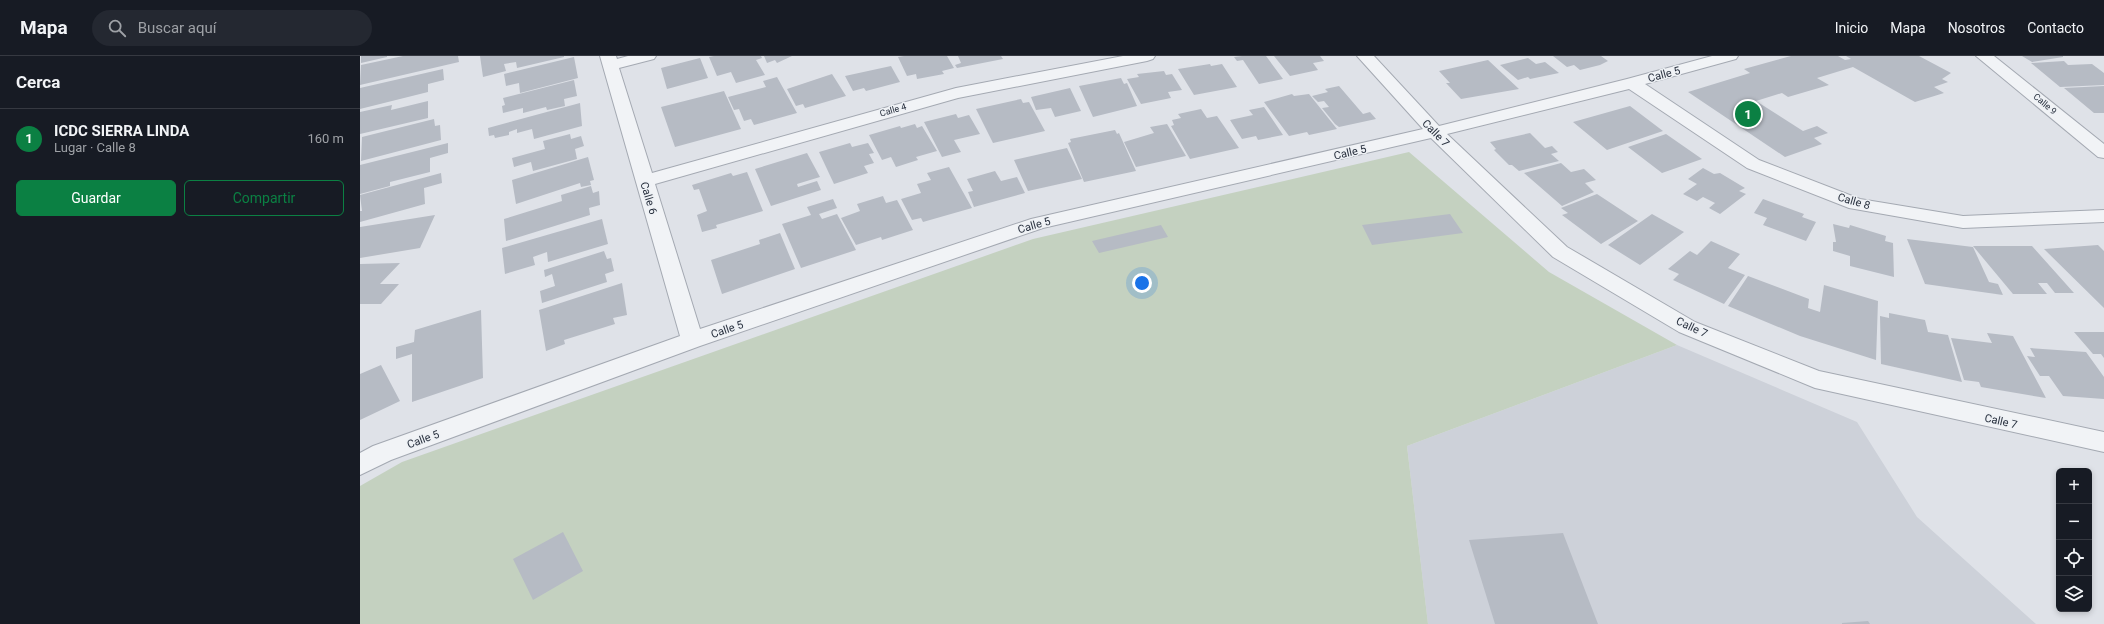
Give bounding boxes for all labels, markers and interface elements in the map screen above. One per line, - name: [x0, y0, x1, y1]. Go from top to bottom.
- search box: [92, 10, 372, 46]
- text: Mapa: [20, 16, 68, 39]
- icon: search: [106, 17, 128, 39]
- text: Buscar aquí: [138, 19, 217, 37]
- text: Inicio: [1835, 20, 1868, 36]
- text: Mapa: [1890, 20, 1926, 36]
- text: Nosotros: [1948, 20, 2005, 36]
- text: Contacto: [2027, 20, 2084, 36]
- street label: Calle 5: [1646, 64, 1682, 85]
- text: Cerca: [16, 72, 60, 92]
- street label: Calle 9: [2031, 91, 2059, 117]
- pin: 1: [1735, 99, 1761, 129]
- street label: Calle 4: [879, 101, 907, 119]
- street label: Calle 7: [1419, 117, 1452, 150]
- text: ICDC SIERRA LINDA: [54, 122, 189, 140]
- text: 1: [25, 131, 33, 146]
- text: 160 m: [307, 131, 344, 146]
- text: Lugar · Calle 8: [54, 140, 136, 155]
- street label: Calle 5: [1332, 142, 1368, 163]
- button: Guardar: [16, 180, 176, 216]
- button: Compartir: [184, 180, 344, 216]
- street label: Calle 6: [637, 180, 660, 216]
- street label: Calle 8: [1836, 191, 1872, 212]
- street label: Calle 5: [1016, 215, 1052, 236]
- your location: [1132, 273, 1152, 293]
- street label: Calle 7: [1674, 315, 1710, 340]
- street label: Calle 5: [709, 318, 745, 341]
- street label: Calle 7: [1983, 411, 2019, 432]
- street label: Calle 5: [405, 428, 441, 451]
- map controls: [2056, 468, 2092, 612]
- button: +: [2056, 468, 2092, 504]
- button: −: [2056, 504, 2092, 540]
- button: locate: [2056, 540, 2092, 576]
- button: layers: [2056, 576, 2092, 612]

